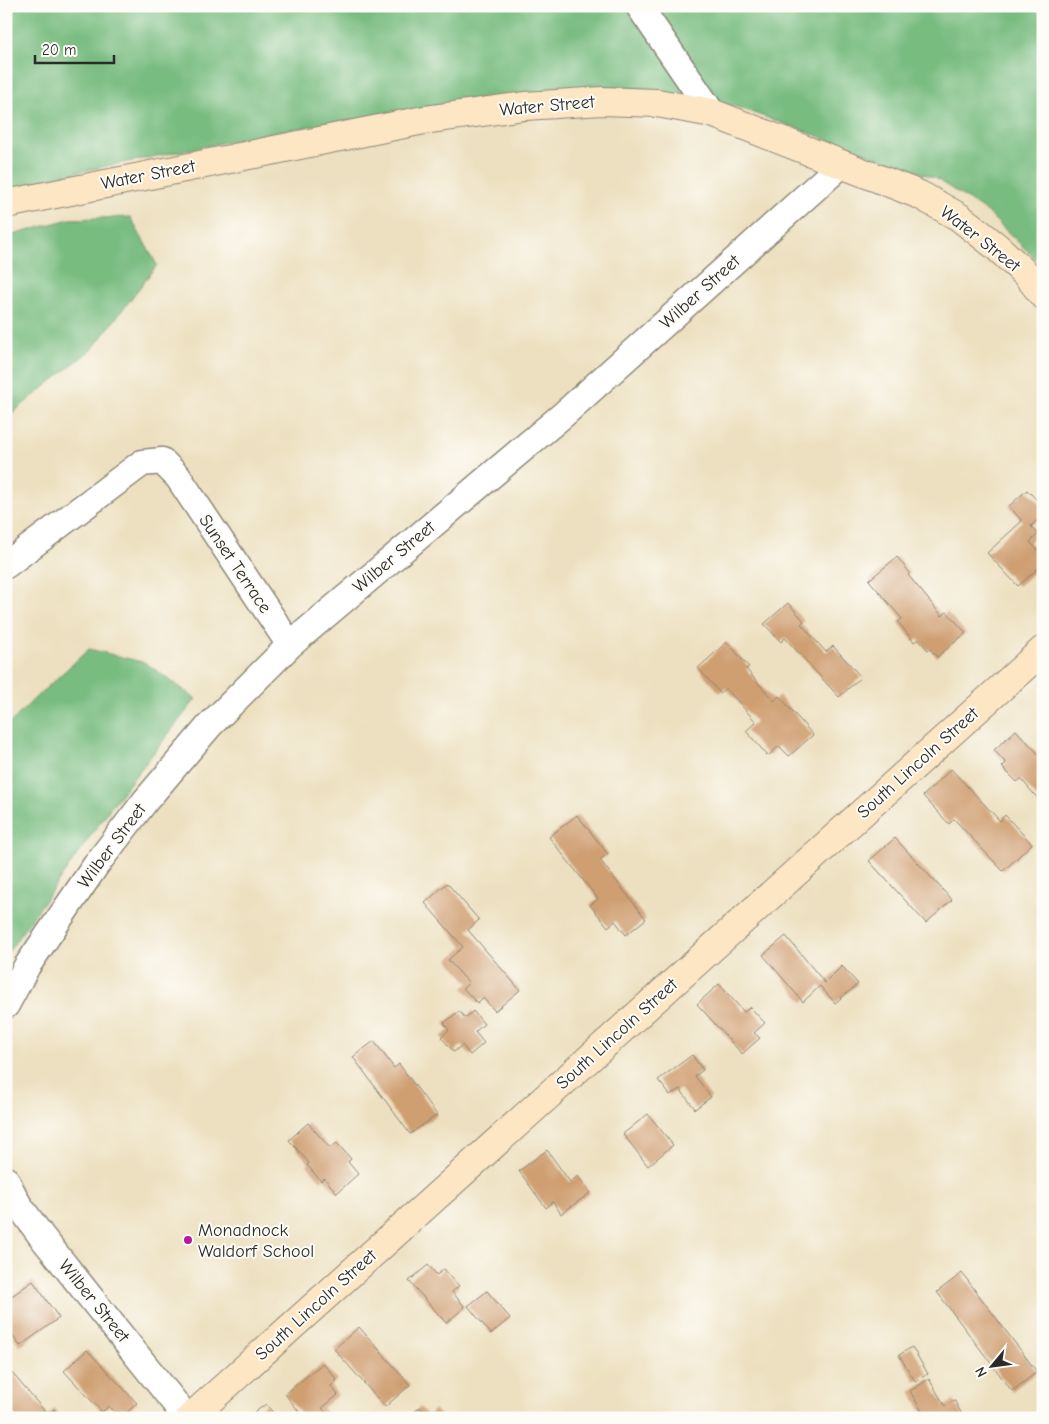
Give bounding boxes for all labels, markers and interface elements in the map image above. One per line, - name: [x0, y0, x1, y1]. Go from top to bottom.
- scale bar: [35, 32, 114, 64]
- text: 20 m: [42, 41, 76, 59]
- street label: Water Street: [498, 91, 596, 121]
- street label: Water Street: [99, 155, 198, 194]
- street label: Water Street: [936, 201, 1025, 277]
- street label: Wilber Street: [656, 250, 745, 333]
- street label: Sunset Terrace: [194, 511, 276, 617]
- street label: Wilber Street: [349, 516, 440, 597]
- street label: South Lincoln Street: [853, 703, 984, 823]
- street label: Wilber Street: [73, 799, 151, 892]
- street label: South Lincoln Street: [552, 974, 683, 1094]
- place label: Monadnock Waldorf School: [198, 1220, 314, 1262]
- marker: Monadnock Waldorf School: [182, 1234, 194, 1246]
- street label: South Lincoln Street: [251, 1245, 382, 1365]
- street label: Wilber Street: [54, 1255, 134, 1347]
- north arrow: [966, 1342, 1016, 1392]
- text: N: [971, 1364, 991, 1380]

